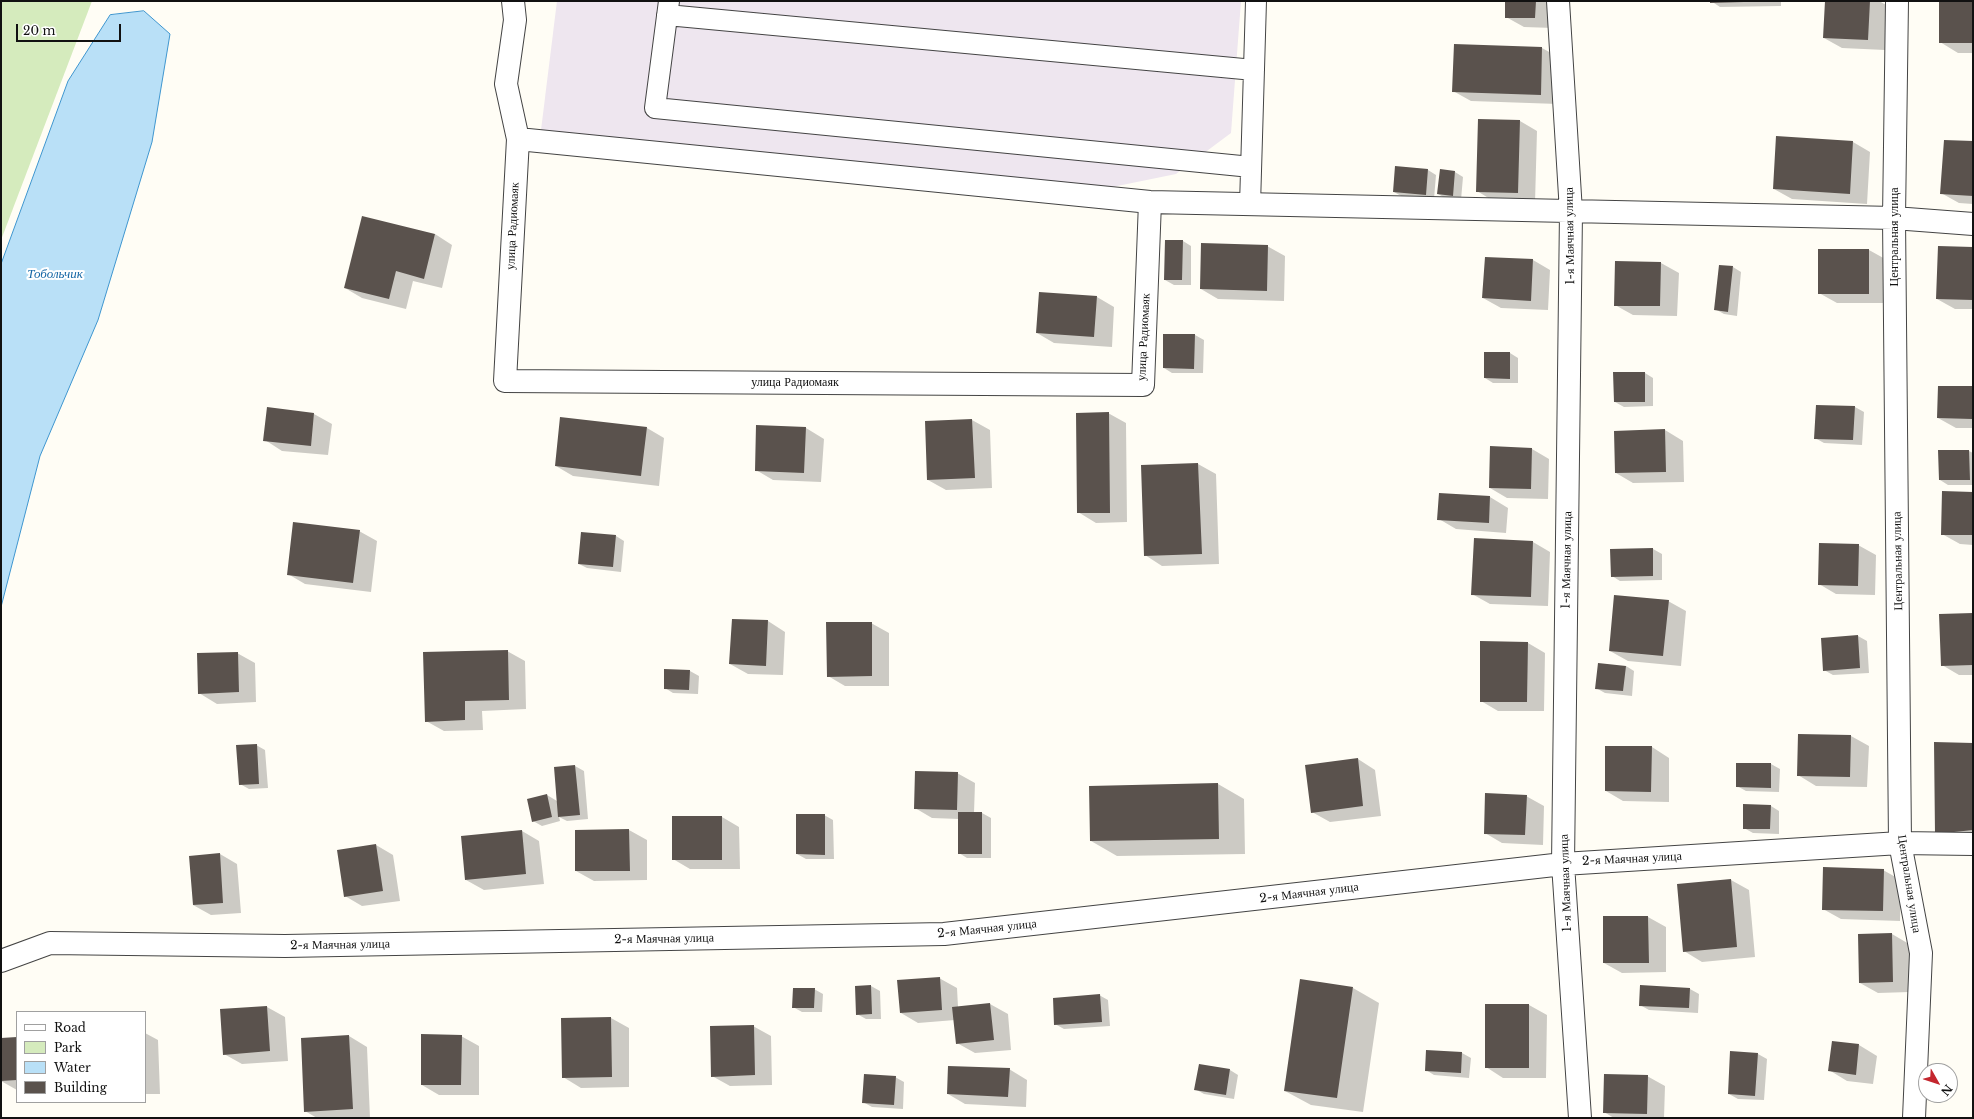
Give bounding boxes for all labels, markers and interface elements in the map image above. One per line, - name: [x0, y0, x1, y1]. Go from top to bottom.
- scale bar: [18, 16, 123, 42]
- text: 20 m: [23, 23, 55, 38]
- street label: улица Радиомаяк: [504, 182, 522, 270]
- street label: 1-я Маячная улица: [1562, 187, 1578, 285]
- street label: Центральная улица: [1888, 187, 1902, 287]
- water label: Тобольчик: [27, 266, 83, 282]
- street label: улица Радиомаяк: [1135, 293, 1153, 381]
- street label: улица Радиомаяк: [751, 376, 839, 390]
- street label: 1-я Маячная улица: [1559, 511, 1575, 609]
- street label: Центральная улица: [1890, 511, 1906, 611]
- street label: 1-я Маячная улица: [1557, 834, 1575, 932]
- street label: Центральная улица: [1894, 834, 1924, 934]
- street label: 2-я Маячная улица: [1582, 849, 1682, 869]
- street label: 2-я Маячная улица: [1259, 880, 1359, 906]
- street label: 2-я Маячная улица: [937, 917, 1037, 941]
- street label: 2-я Маячная улица: [614, 931, 714, 947]
- street label: 2-я Маячная улица: [290, 937, 390, 953]
- legend: [16, 1011, 146, 1103]
- text: Road: [54, 1020, 86, 1035]
- text: Park: [54, 1040, 82, 1055]
- text: Water: [54, 1060, 91, 1075]
- north arrow: [1918, 1063, 1958, 1103]
- text: Building: [54, 1080, 107, 1095]
- text: N: [1938, 1081, 1955, 1098]

